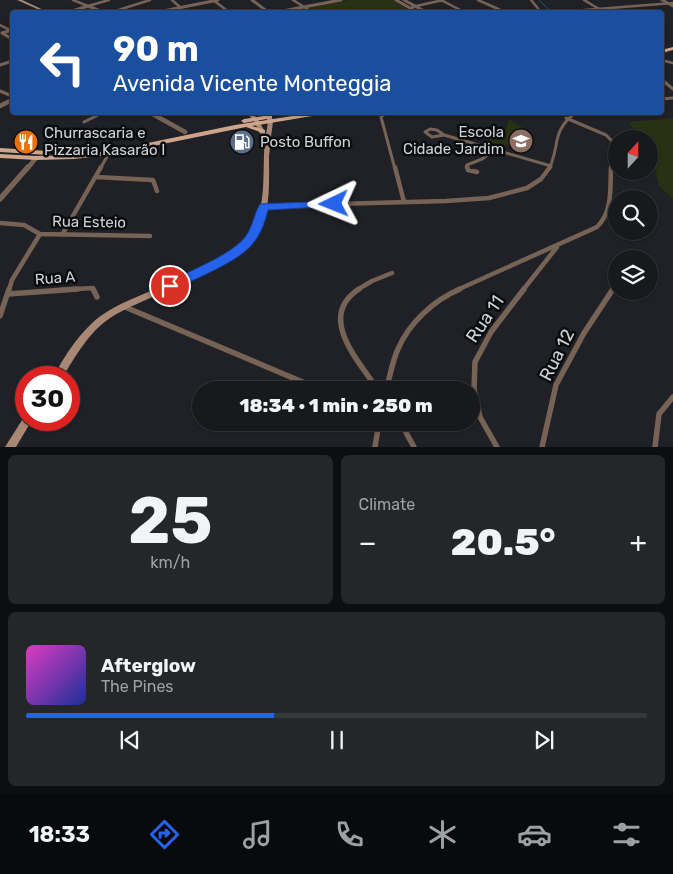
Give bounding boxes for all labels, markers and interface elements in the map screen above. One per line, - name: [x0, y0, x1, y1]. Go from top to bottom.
- text: 90 m: [113, 28, 199, 70]
- icon: left: [30, 30, 95, 95]
- text: Avenida Vicente Monteggia: [113, 70, 391, 97]
- place label: Escola Cidade Jardim: [403, 123, 504, 158]
- place label: Churrascaria e Pizzaria Kasarão I: [44, 124, 165, 159]
- school or university icon: Escola Cidade Jardim: [508, 128, 534, 154]
- restaurant icon: Churrascaria e Pizzaria Kasarão I: [13, 129, 39, 155]
- fuel station icon: Posto Buffon: [229, 129, 255, 155]
- north arrow: [608, 130, 658, 180]
- map controls: [608, 130, 658, 300]
- place label: Posto Buffon: [260, 133, 351, 151]
- position arrow: [307, 177, 359, 229]
- button: search: [608, 190, 658, 240]
- street label: Rua Esteio: [52, 212, 126, 232]
- button: layers: [608, 250, 658, 300]
- pin: [149, 265, 191, 307]
- street label: Rua A: [34, 268, 76, 288]
- icon: arrive: [156, 272, 184, 300]
- street label: Rua 11: [461, 291, 509, 347]
- street label: Rua 12: [535, 325, 579, 385]
- speed limit sign: 30: [15, 366, 80, 431]
- text: 18:34 · 1 min · 250 m: [239, 394, 433, 417]
- text: 25: [128, 482, 212, 559]
- text: Climate: [359, 495, 415, 514]
- text: 20.5°: [451, 519, 556, 565]
- text: −: [359, 526, 377, 559]
- text: +: [630, 526, 647, 559]
- text: km/h: [150, 553, 190, 572]
- text: Afterglow: [101, 654, 196, 677]
- text: The Pines: [101, 677, 174, 696]
- icon: previous: [116, 726, 144, 754]
- icon: pause: [323, 726, 351, 754]
- icon: next: [530, 726, 558, 754]
- icon: directions: [147, 817, 182, 852]
- icon: music: [240, 817, 275, 852]
- icon: phone: [332, 817, 367, 852]
- icon: climate: [425, 817, 460, 852]
- icon: car: [517, 817, 552, 852]
- icon: filters: [609, 817, 644, 852]
- text: 18:33: [29, 821, 90, 848]

